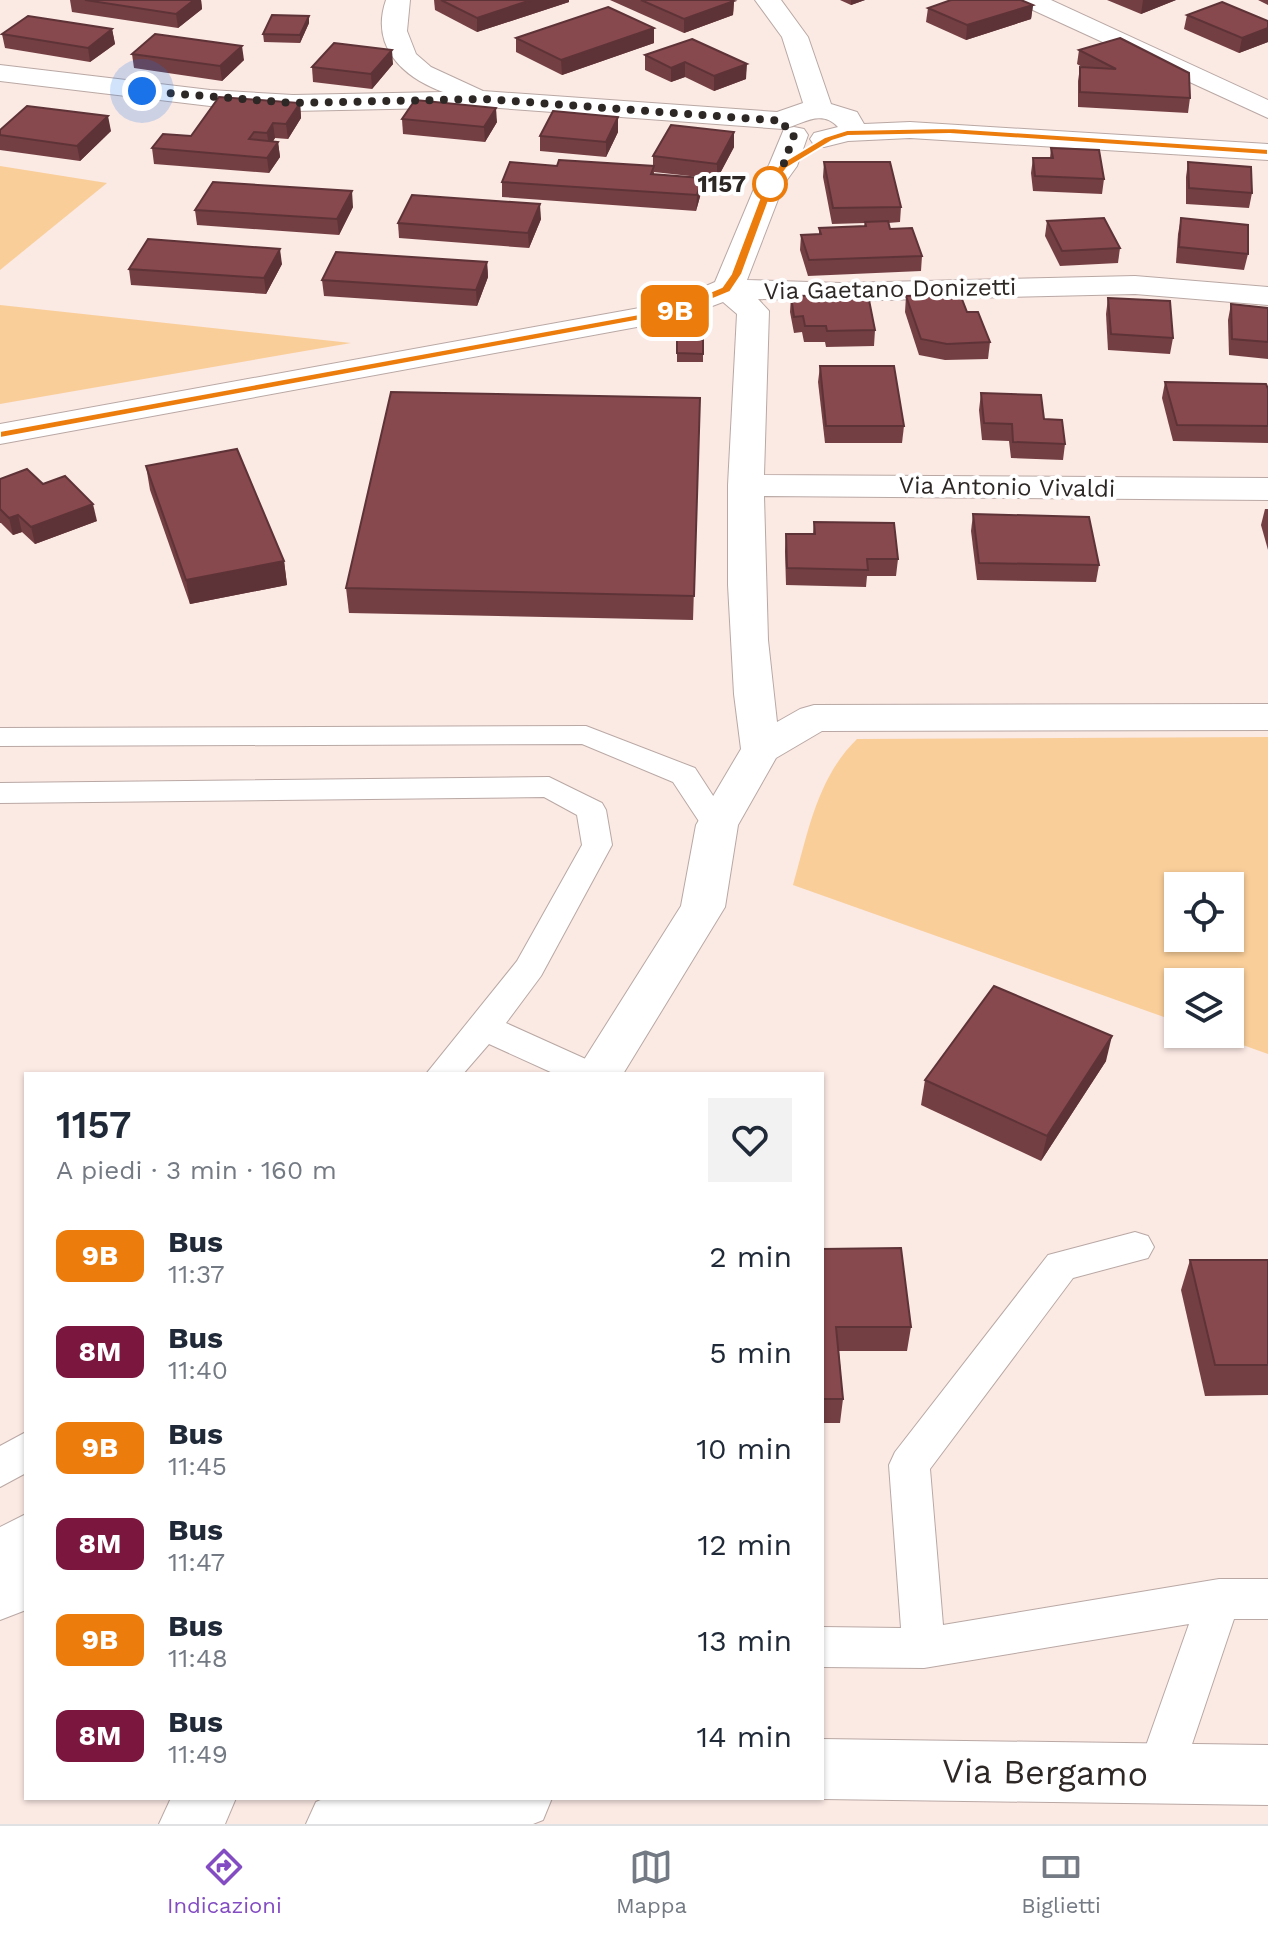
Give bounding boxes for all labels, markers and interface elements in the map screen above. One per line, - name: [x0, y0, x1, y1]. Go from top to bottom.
- your location: [122, 71, 162, 111]
- marker: 1157: [753, 167, 787, 201]
- place label: 1157: [697, 170, 746, 198]
- street label: Via Gaetano Donizetti: [763, 273, 1017, 305]
- line badge: 9B: [639, 285, 711, 337]
- text: 9B: [657, 294, 693, 327]
- street label: Via Antonio Vivaldi: [898, 471, 1116, 503]
- map controls: [1164, 872, 1244, 1048]
- button: locate: [1164, 872, 1244, 952]
- button: layers: [1164, 968, 1244, 1048]
- button: heart: [708, 1098, 792, 1182]
- text: 1157: [56, 1103, 131, 1147]
- text: A piedi · 3 min · 160 m: [56, 1155, 337, 1185]
- text: Bus: [168, 1224, 223, 1259]
- text: 9B: [82, 1239, 118, 1272]
- text: 2 min: [709, 1239, 792, 1274]
- text: 11:37: [168, 1259, 225, 1289]
- text: Bus: [168, 1320, 223, 1355]
- text: 8M: [78, 1335, 122, 1368]
- text: 5 min: [709, 1335, 792, 1370]
- text: 11:40: [168, 1355, 228, 1385]
- text: Bus: [168, 1416, 223, 1451]
- text: 9B: [82, 1431, 118, 1464]
- text: 10 min: [696, 1431, 792, 1466]
- text: 11:45: [168, 1451, 227, 1481]
- text: Bus: [168, 1512, 223, 1547]
- text: 8M: [78, 1527, 122, 1560]
- text: 12 min: [697, 1527, 792, 1562]
- text: 11:47: [168, 1547, 225, 1577]
- text: Bus: [168, 1608, 223, 1643]
- text: 9B: [82, 1623, 118, 1656]
- text: 13 min: [697, 1623, 792, 1658]
- text: 11:48: [168, 1643, 228, 1673]
- text: Bus: [168, 1704, 223, 1739]
- text: 8M: [78, 1719, 122, 1752]
- text: 14 min: [697, 1719, 792, 1754]
- text: 11:49: [168, 1739, 228, 1769]
- street label: Via Bergamo: [942, 1750, 1148, 1794]
- tab: Indicazioni: [167, 1845, 282, 1918]
- tab: Mappa: [616, 1845, 687, 1918]
- tab: Biglietti: [1021, 1845, 1101, 1918]

